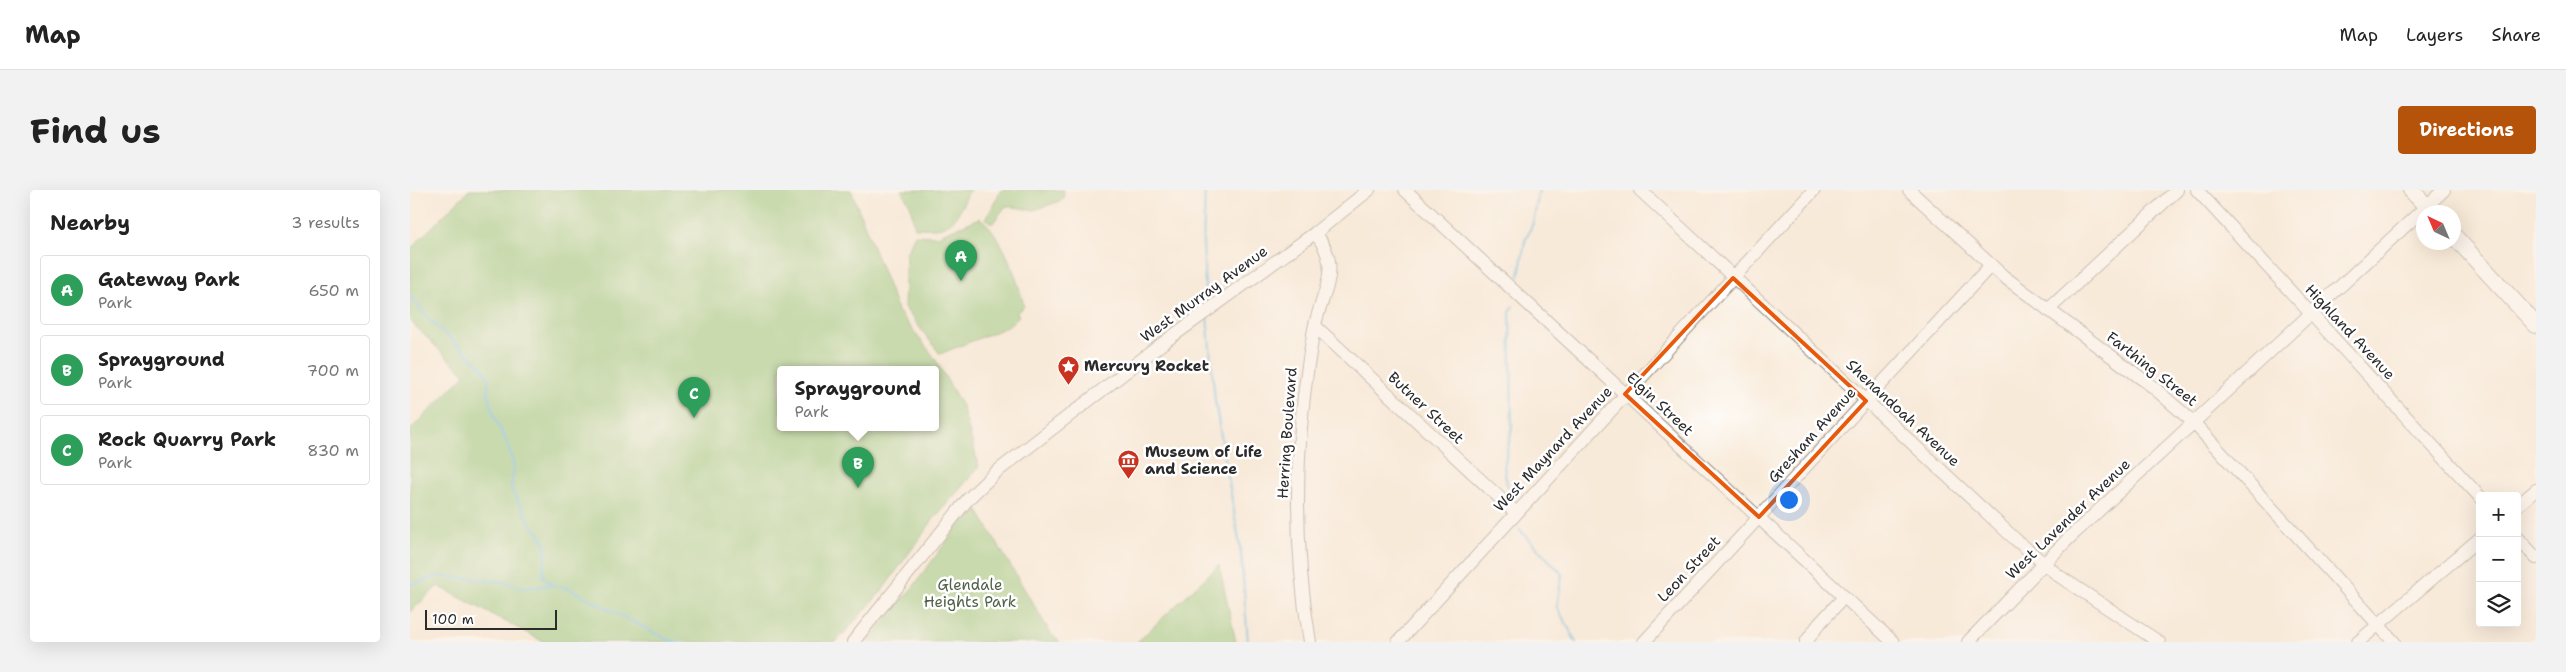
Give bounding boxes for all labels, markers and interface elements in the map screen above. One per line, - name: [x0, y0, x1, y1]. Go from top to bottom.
- text: Map: [25, 19, 81, 51]
- text: Map: [2340, 23, 2378, 47]
- text: Layers: [2406, 23, 2463, 47]
- text: Share: [2491, 23, 2541, 47]
- button: Directions: [2398, 106, 2536, 154]
- text: Find us: [30, 107, 161, 154]
- north arrow: [2416, 205, 2461, 250]
- text: Nearby: [50, 209, 130, 237]
- text: 3 results: [291, 212, 360, 233]
- pin: A: [945, 240, 977, 281]
- street label: West Murray Avenue: [1137, 241, 1271, 347]
- text: Gateway Park: [98, 267, 240, 292]
- text: A: [61, 280, 73, 301]
- text: 650 m: [308, 280, 359, 301]
- street label: Highland Avenue: [2301, 280, 2399, 384]
- text: Park: [98, 292, 132, 313]
- street label: Farthing Street: [2102, 327, 2202, 411]
- text: Sprayground: [98, 347, 225, 372]
- place icon: Mercury Rocket: [1056, 354, 1080, 385]
- street label: Shenandoah Avenue: [1842, 355, 1964, 471]
- place label: Mercury Rocket: [1084, 356, 1209, 376]
- text: B: [62, 360, 72, 381]
- text: 700 m: [307, 360, 359, 381]
- popup: [777, 366, 939, 431]
- street label: Herring Boulevard: [1272, 366, 1302, 499]
- street label: Butner Street: [1384, 368, 1468, 448]
- street label: Elgin Street: [1622, 368, 1698, 440]
- text: Park: [98, 372, 132, 393]
- text: Sprayground: [795, 376, 921, 401]
- pin: C: [678, 377, 710, 418]
- street label: West Maynard Avenue: [1489, 382, 1617, 516]
- street label: Gresham Avenue: [1764, 383, 1860, 487]
- text: Park: [795, 401, 829, 422]
- text: Rock Quarry Park: [98, 427, 276, 452]
- text: C: [62, 440, 72, 461]
- text: 830 m: [307, 440, 359, 461]
- place label: Museum of Life and Science: [1145, 442, 1262, 479]
- pin: B: [842, 447, 874, 488]
- museum icon: Museum of Life and Science: [1117, 449, 1141, 480]
- text: Park: [98, 452, 132, 473]
- street label: West Lavender Avenue: [2001, 454, 2135, 584]
- your location: [1776, 487, 1802, 513]
- map controls: [2476, 492, 2521, 627]
- button: +: [2476, 492, 2521, 537]
- street label: Leon Street: [1653, 532, 1725, 606]
- button: −: [2476, 537, 2521, 582]
- park label: Glendale Heights Park: [924, 575, 1016, 612]
- button: layers: [2476, 582, 2521, 627]
- scale bar: [425, 607, 558, 630]
- text: 100 m: [432, 610, 474, 628]

